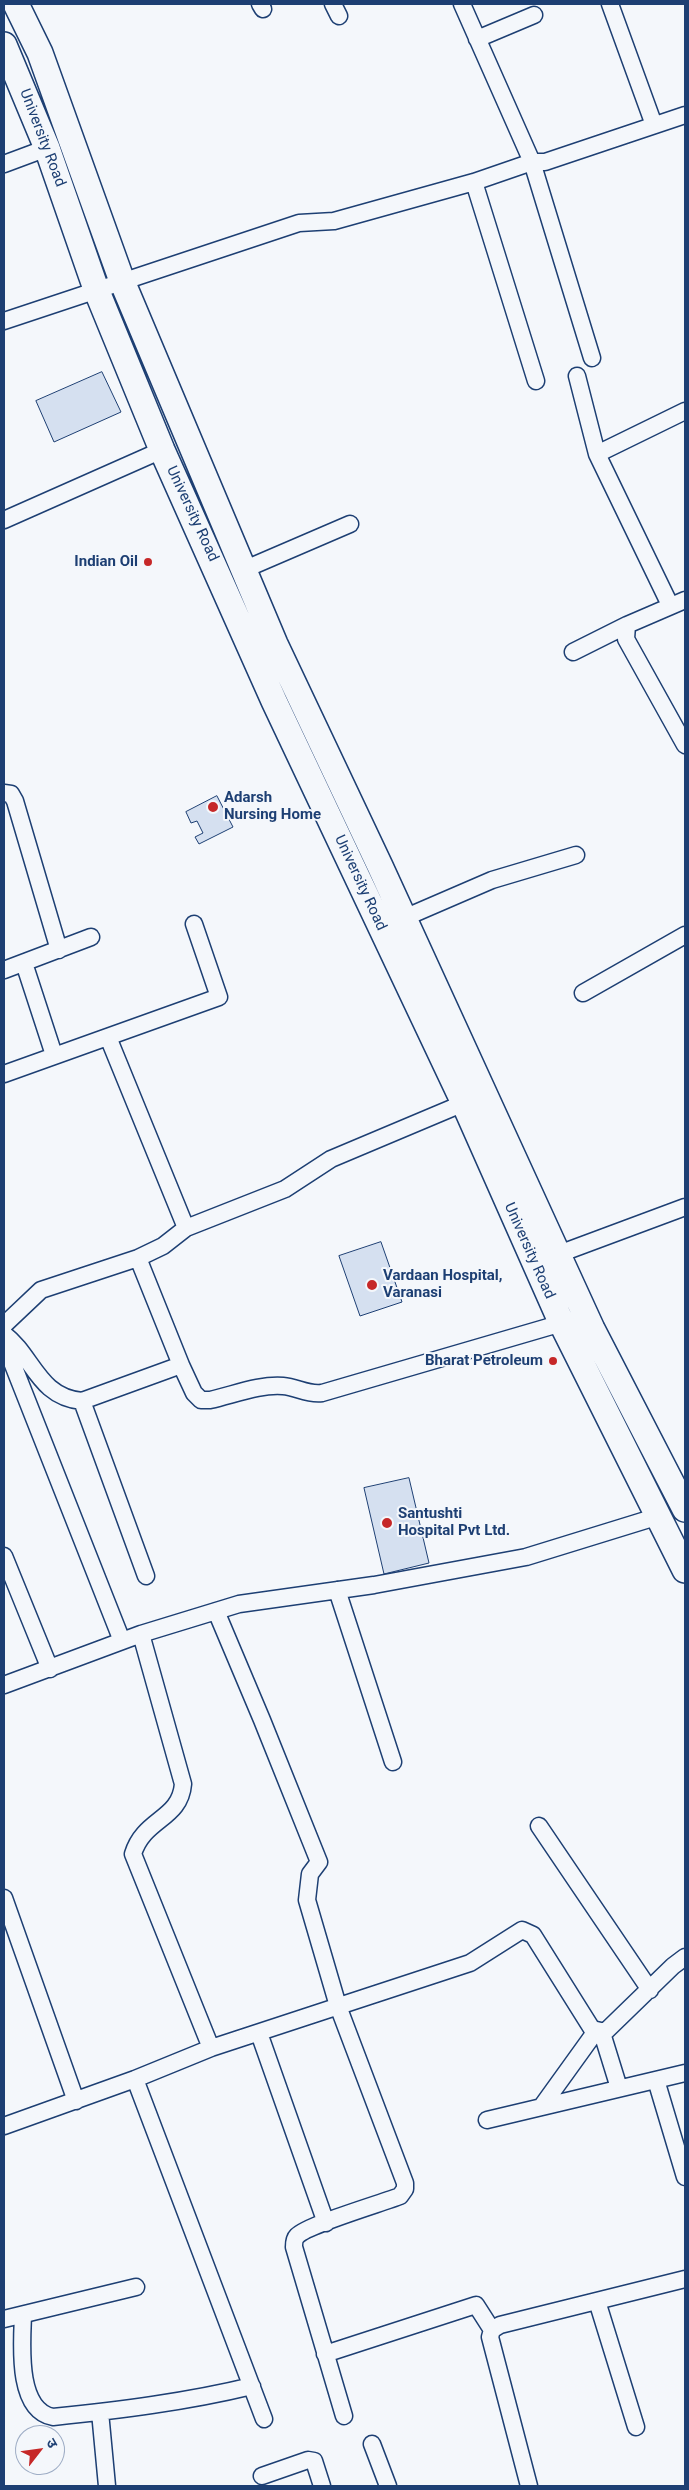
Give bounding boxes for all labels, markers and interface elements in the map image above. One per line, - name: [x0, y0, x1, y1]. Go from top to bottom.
- street label: University Road: [15, 87, 69, 189]
- street label: University Road: [162, 463, 222, 565]
- place label: Indian Oil: [74, 553, 138, 571]
- marker: Indian Oil: [142, 556, 154, 568]
- place label: Adarsh Nursing Home: [224, 789, 321, 824]
- marker: Adarsh Nursing Home: [206, 800, 220, 814]
- street label: University Road: [330, 832, 390, 934]
- street label: University Road: [500, 1200, 558, 1302]
- place label: Vardaan Hospital, Varanasi: [383, 1267, 502, 1302]
- marker: Vardaan Hospital, Varanasi: [365, 1278, 379, 1292]
- place label: Bharat Petroleum: [425, 1352, 543, 1370]
- marker: Bharat Petroleum: [547, 1355, 559, 1367]
- place label: Santushti Hospital Pvt Ltd.: [398, 1505, 510, 1540]
- marker: Santushti Hospital Pvt Ltd.: [380, 1516, 394, 1530]
- north arrow: [15, 2425, 65, 2475]
- text: उ: [43, 2435, 61, 2451]

